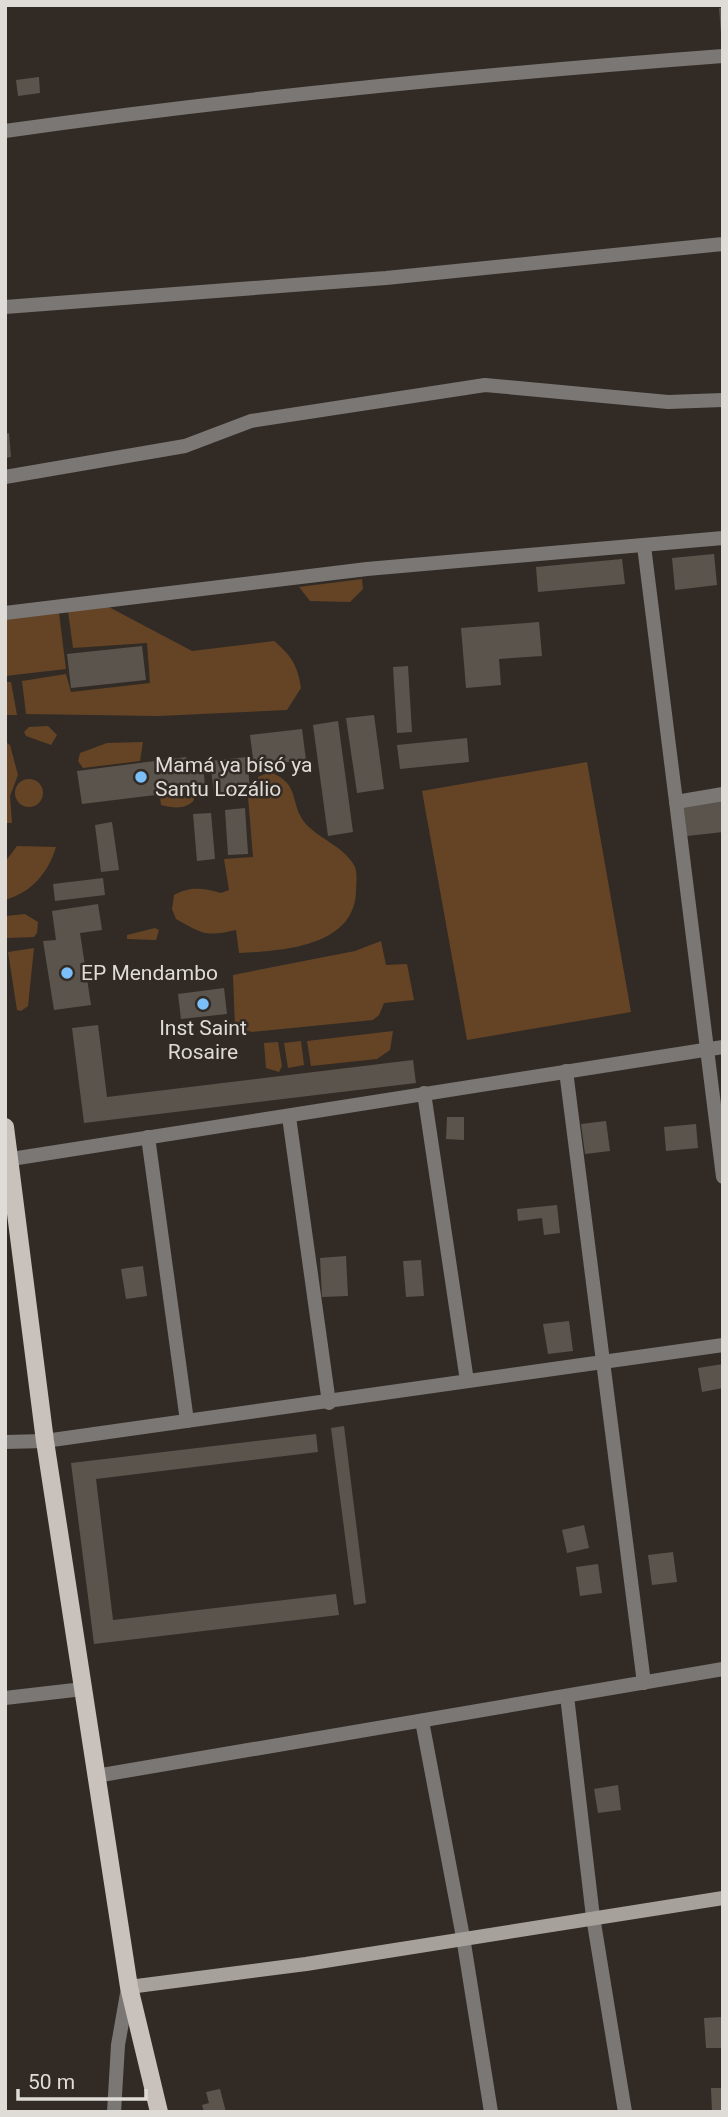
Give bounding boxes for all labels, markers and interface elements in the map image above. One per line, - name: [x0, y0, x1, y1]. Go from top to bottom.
- place label: Mamá ya bísó ya Santu Lozálio: [155, 753, 312, 801]
- marker: Mamá ya bísó ya Santu Lozálio: [133, 769, 149, 785]
- place label: EP Mendambo: [81, 961, 218, 985]
- marker: EP Mendambo: [59, 965, 75, 981]
- marker: Inst Saint Rosaire: [195, 996, 211, 1012]
- place label: Inst Saint Rosaire: [159, 1016, 247, 1064]
- scale bar: [18, 2058, 145, 2102]
- text: 50 m: [28, 2070, 75, 2094]

